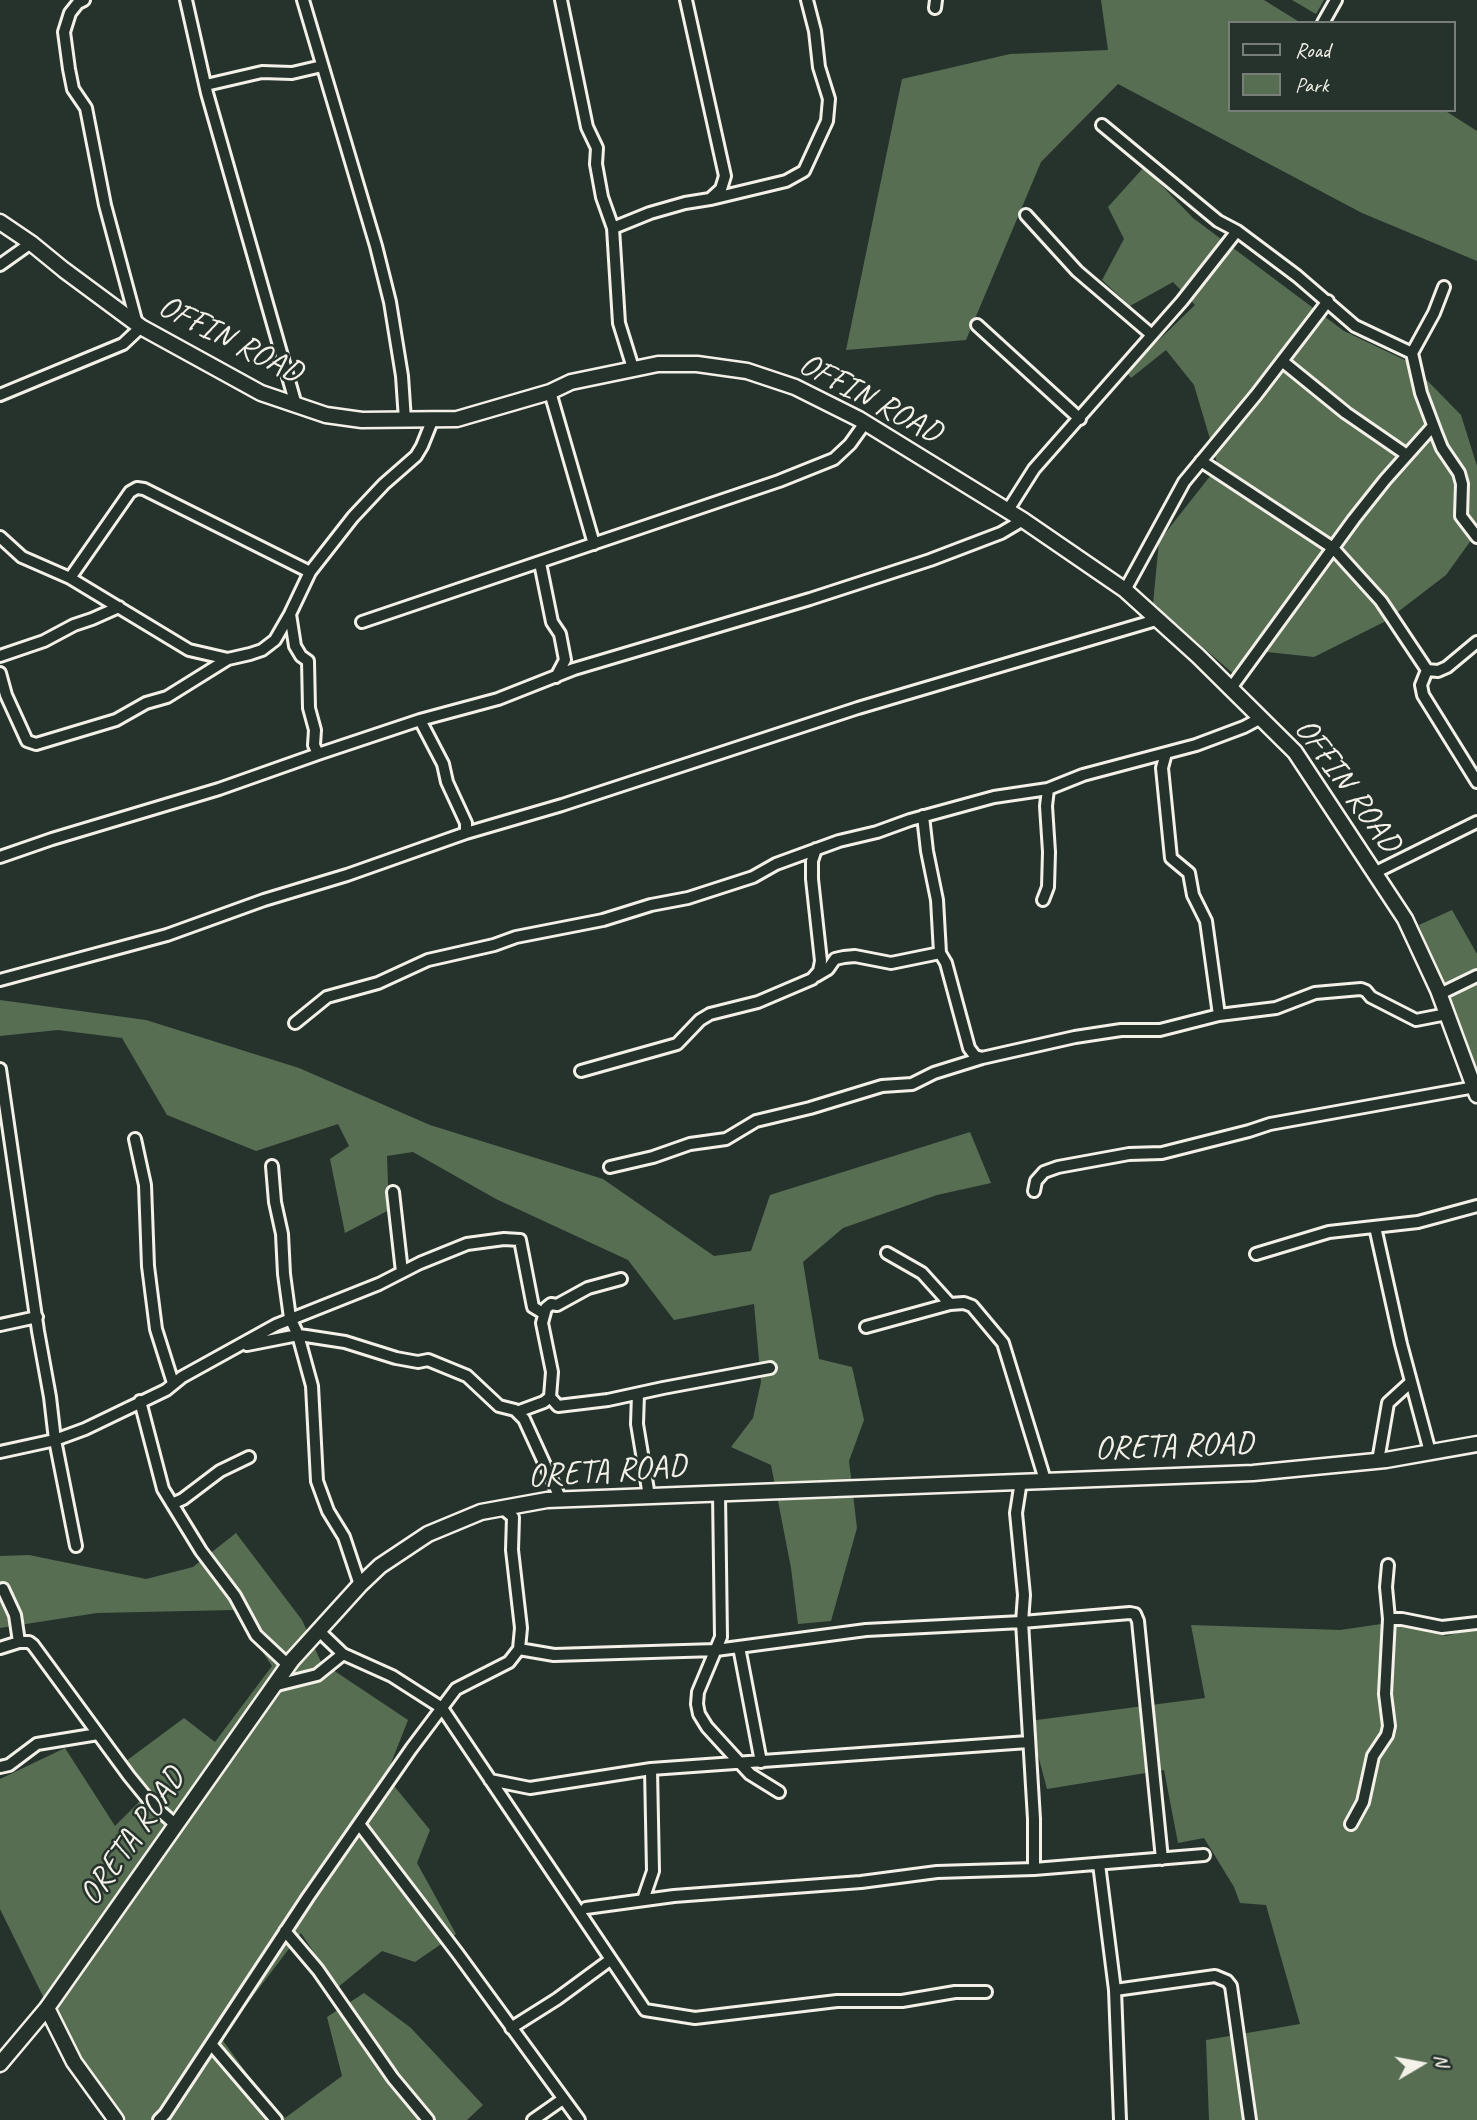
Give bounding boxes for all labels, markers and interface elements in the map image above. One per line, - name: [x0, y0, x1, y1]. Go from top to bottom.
- legend: [1228, 21, 1456, 112]
- text: Road: [1295, 37, 1330, 63]
- text: Park: [1295, 72, 1328, 98]
- street label: OFFIN ROAD: [151, 287, 309, 393]
- street label: OFFIN ROAD: [792, 345, 948, 453]
- street label: OFFIN ROAD: [1285, 711, 1409, 861]
- street label: ORETA ROAD: [1094, 1424, 1254, 1470]
- street label: ORETA ROAD: [527, 1447, 687, 1497]
- street label: ORETA ROAD: [71, 1761, 195, 1913]
- north arrow: [1386, 2029, 1456, 2099]
- text: N: [1429, 2052, 1455, 2068]

